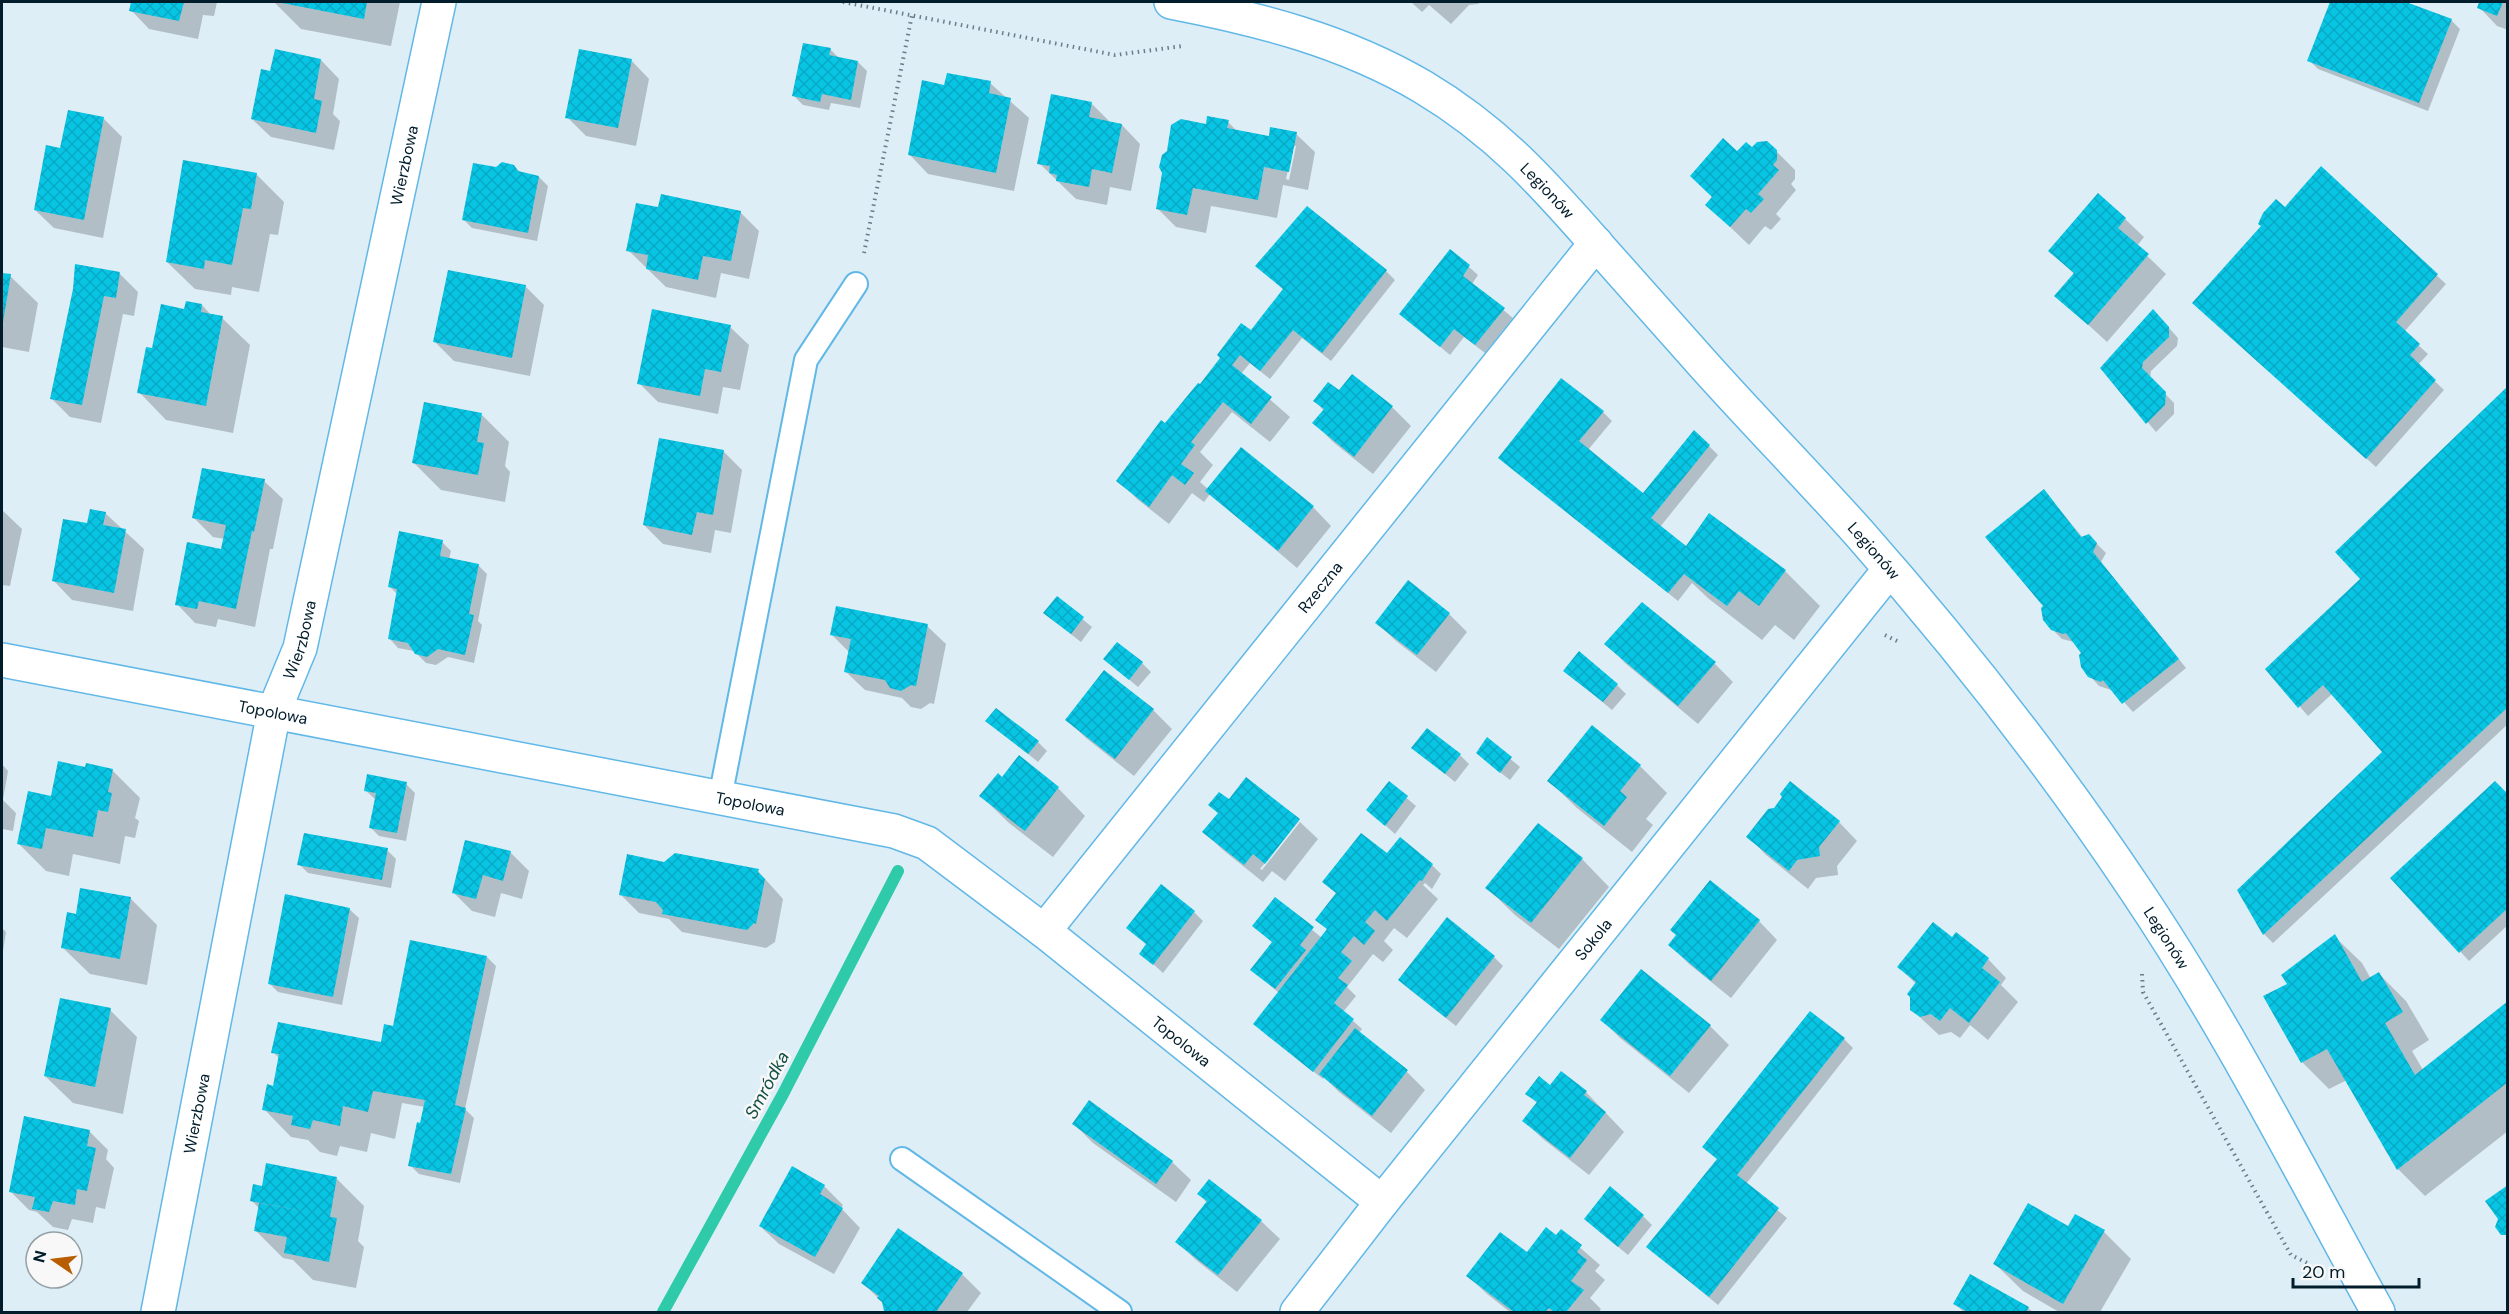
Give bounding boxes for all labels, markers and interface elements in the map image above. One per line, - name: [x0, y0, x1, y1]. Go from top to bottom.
- street label: Wierzbowa: [386, 123, 423, 207]
- street label: Legionów: [1516, 158, 1579, 223]
- street label: Legionów: [1843, 518, 1905, 584]
- street label: Rzeczna: [1293, 557, 1347, 617]
- street label: Wierzbowa: [278, 598, 321, 683]
- street label: Topolowa: [237, 696, 309, 729]
- street label: Topolowa: [714, 787, 787, 821]
- street label: Legionów: [2139, 903, 2194, 973]
- street label: Sokola: [1570, 914, 1617, 965]
- street label: Topolowa: [1147, 1012, 1215, 1072]
- water label: Smródka: [739, 1047, 795, 1123]
- street label: Wierzbowa: [179, 1072, 215, 1156]
- north arrow: [24, 1230, 84, 1290]
- text: N: [28, 1248, 52, 1265]
- scale bar: [2293, 1251, 2419, 1289]
- text: 20 m: [2302, 1260, 2345, 1284]

